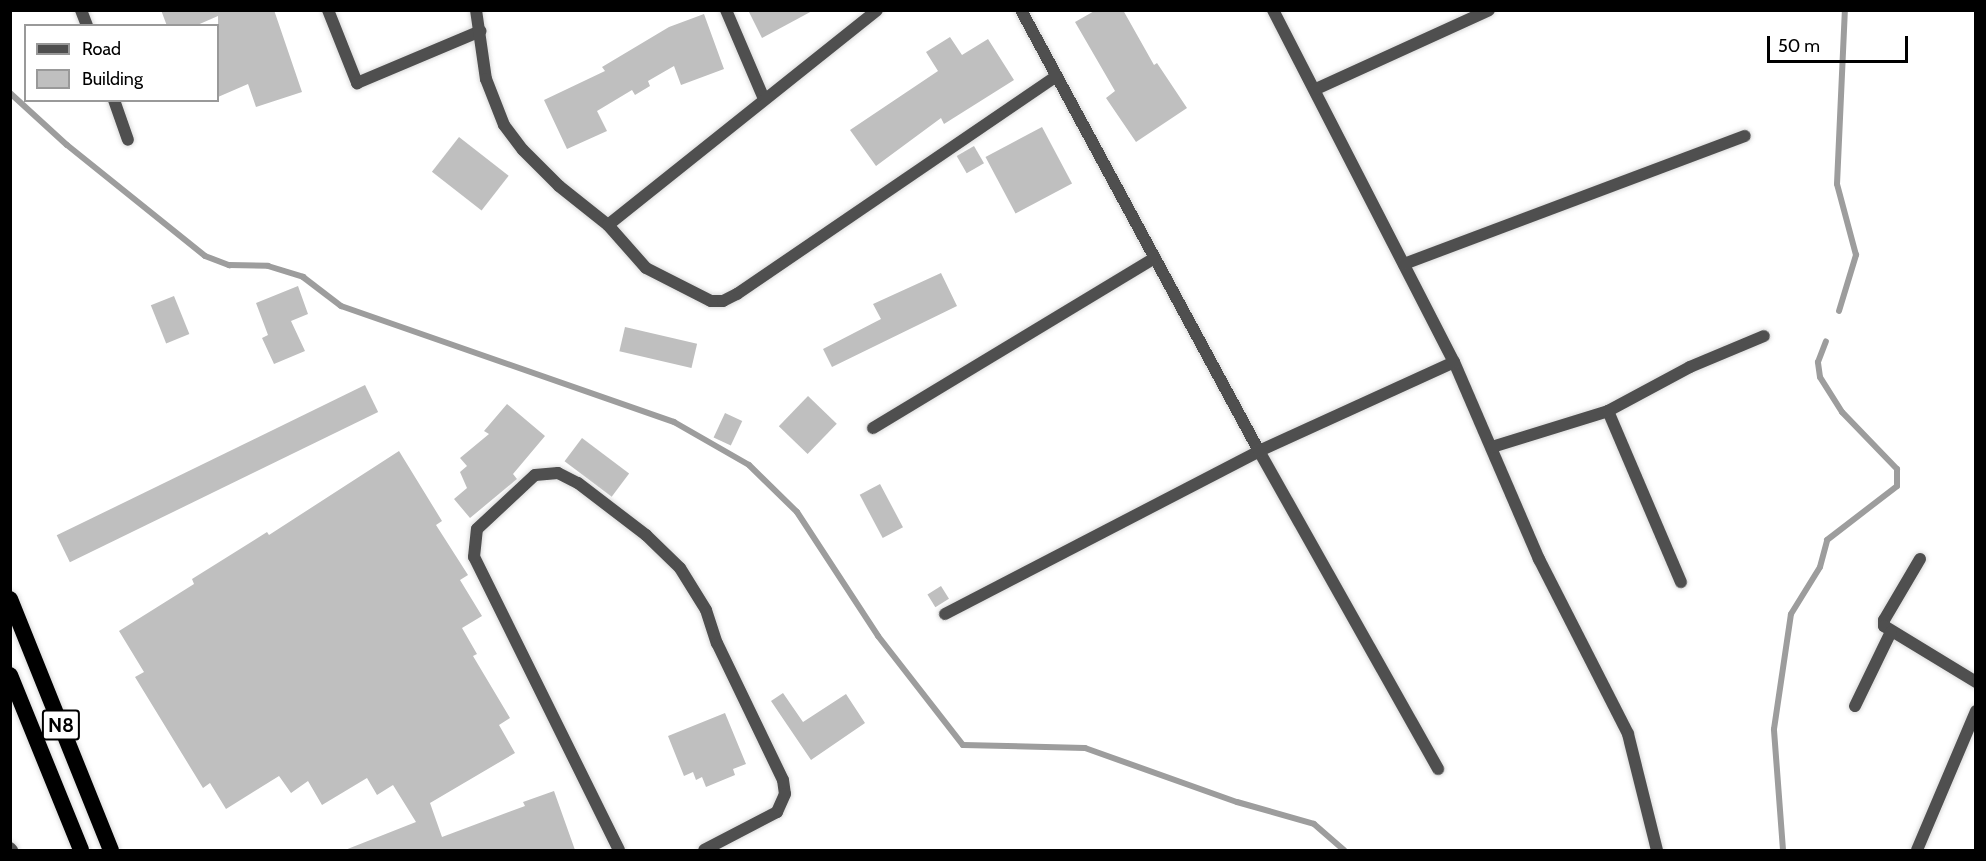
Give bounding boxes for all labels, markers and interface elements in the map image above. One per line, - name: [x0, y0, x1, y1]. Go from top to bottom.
- legend: [24, 24, 219, 102]
- scale bar: [1770, 24, 1911, 62]
- text: 50 m: [1778, 35, 1820, 57]
- text: Road: [82, 38, 121, 60]
- text: Building: [82, 68, 143, 90]
- road number: N8: [42, 708, 80, 742]

